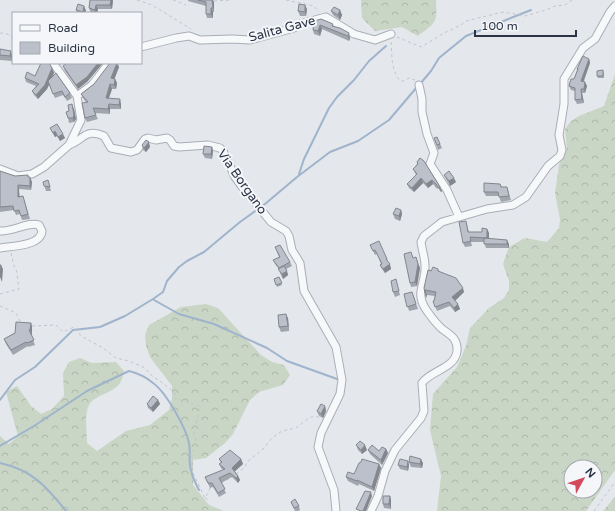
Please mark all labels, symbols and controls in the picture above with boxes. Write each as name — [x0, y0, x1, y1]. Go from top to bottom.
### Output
legend — [12, 12, 142, 64]
street label: Salita Gave — [247, 12, 317, 46]
scale bar — [475, 12, 576, 38]
text: 100 m — [481, 19, 518, 33]
text: Road — [48, 21, 78, 35]
text: Building — [48, 41, 95, 55]
street label: Via Borgano — [214, 146, 270, 218]
north arrow — [563, 459, 603, 499]
text: N — [582, 465, 598, 480]

